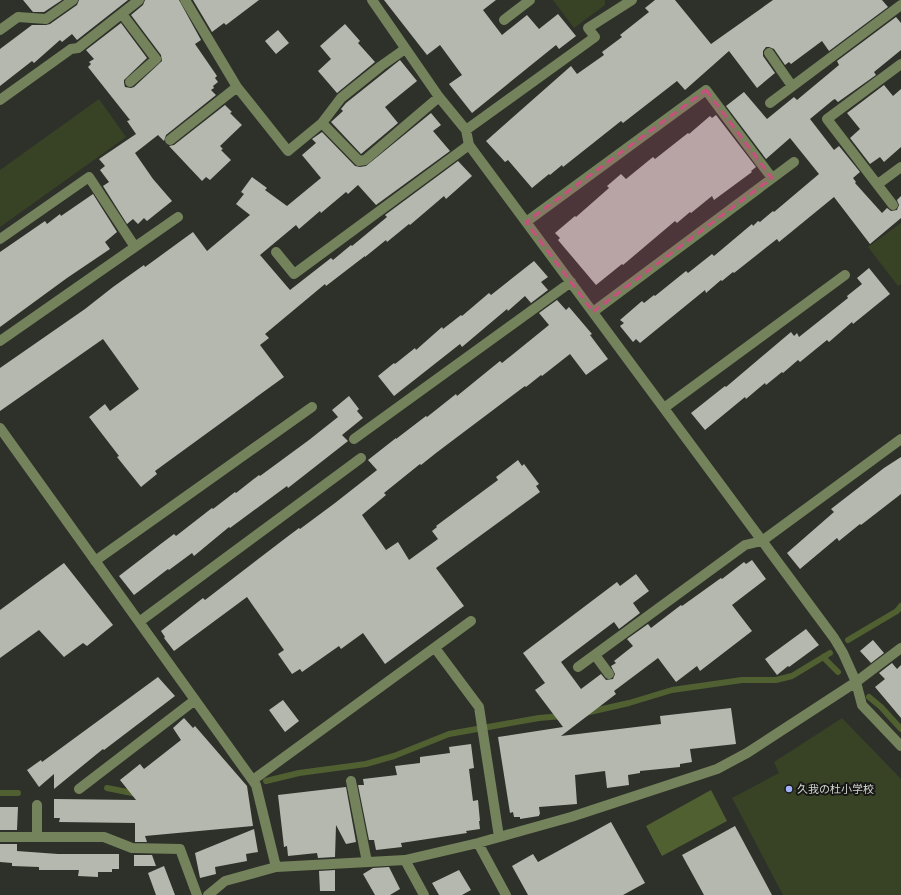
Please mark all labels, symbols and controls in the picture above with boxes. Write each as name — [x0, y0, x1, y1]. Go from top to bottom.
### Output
place label: 久我の杜小学校 — [797, 783, 874, 796]
marker: 久我の杜小学校 — [784, 784, 794, 794]

